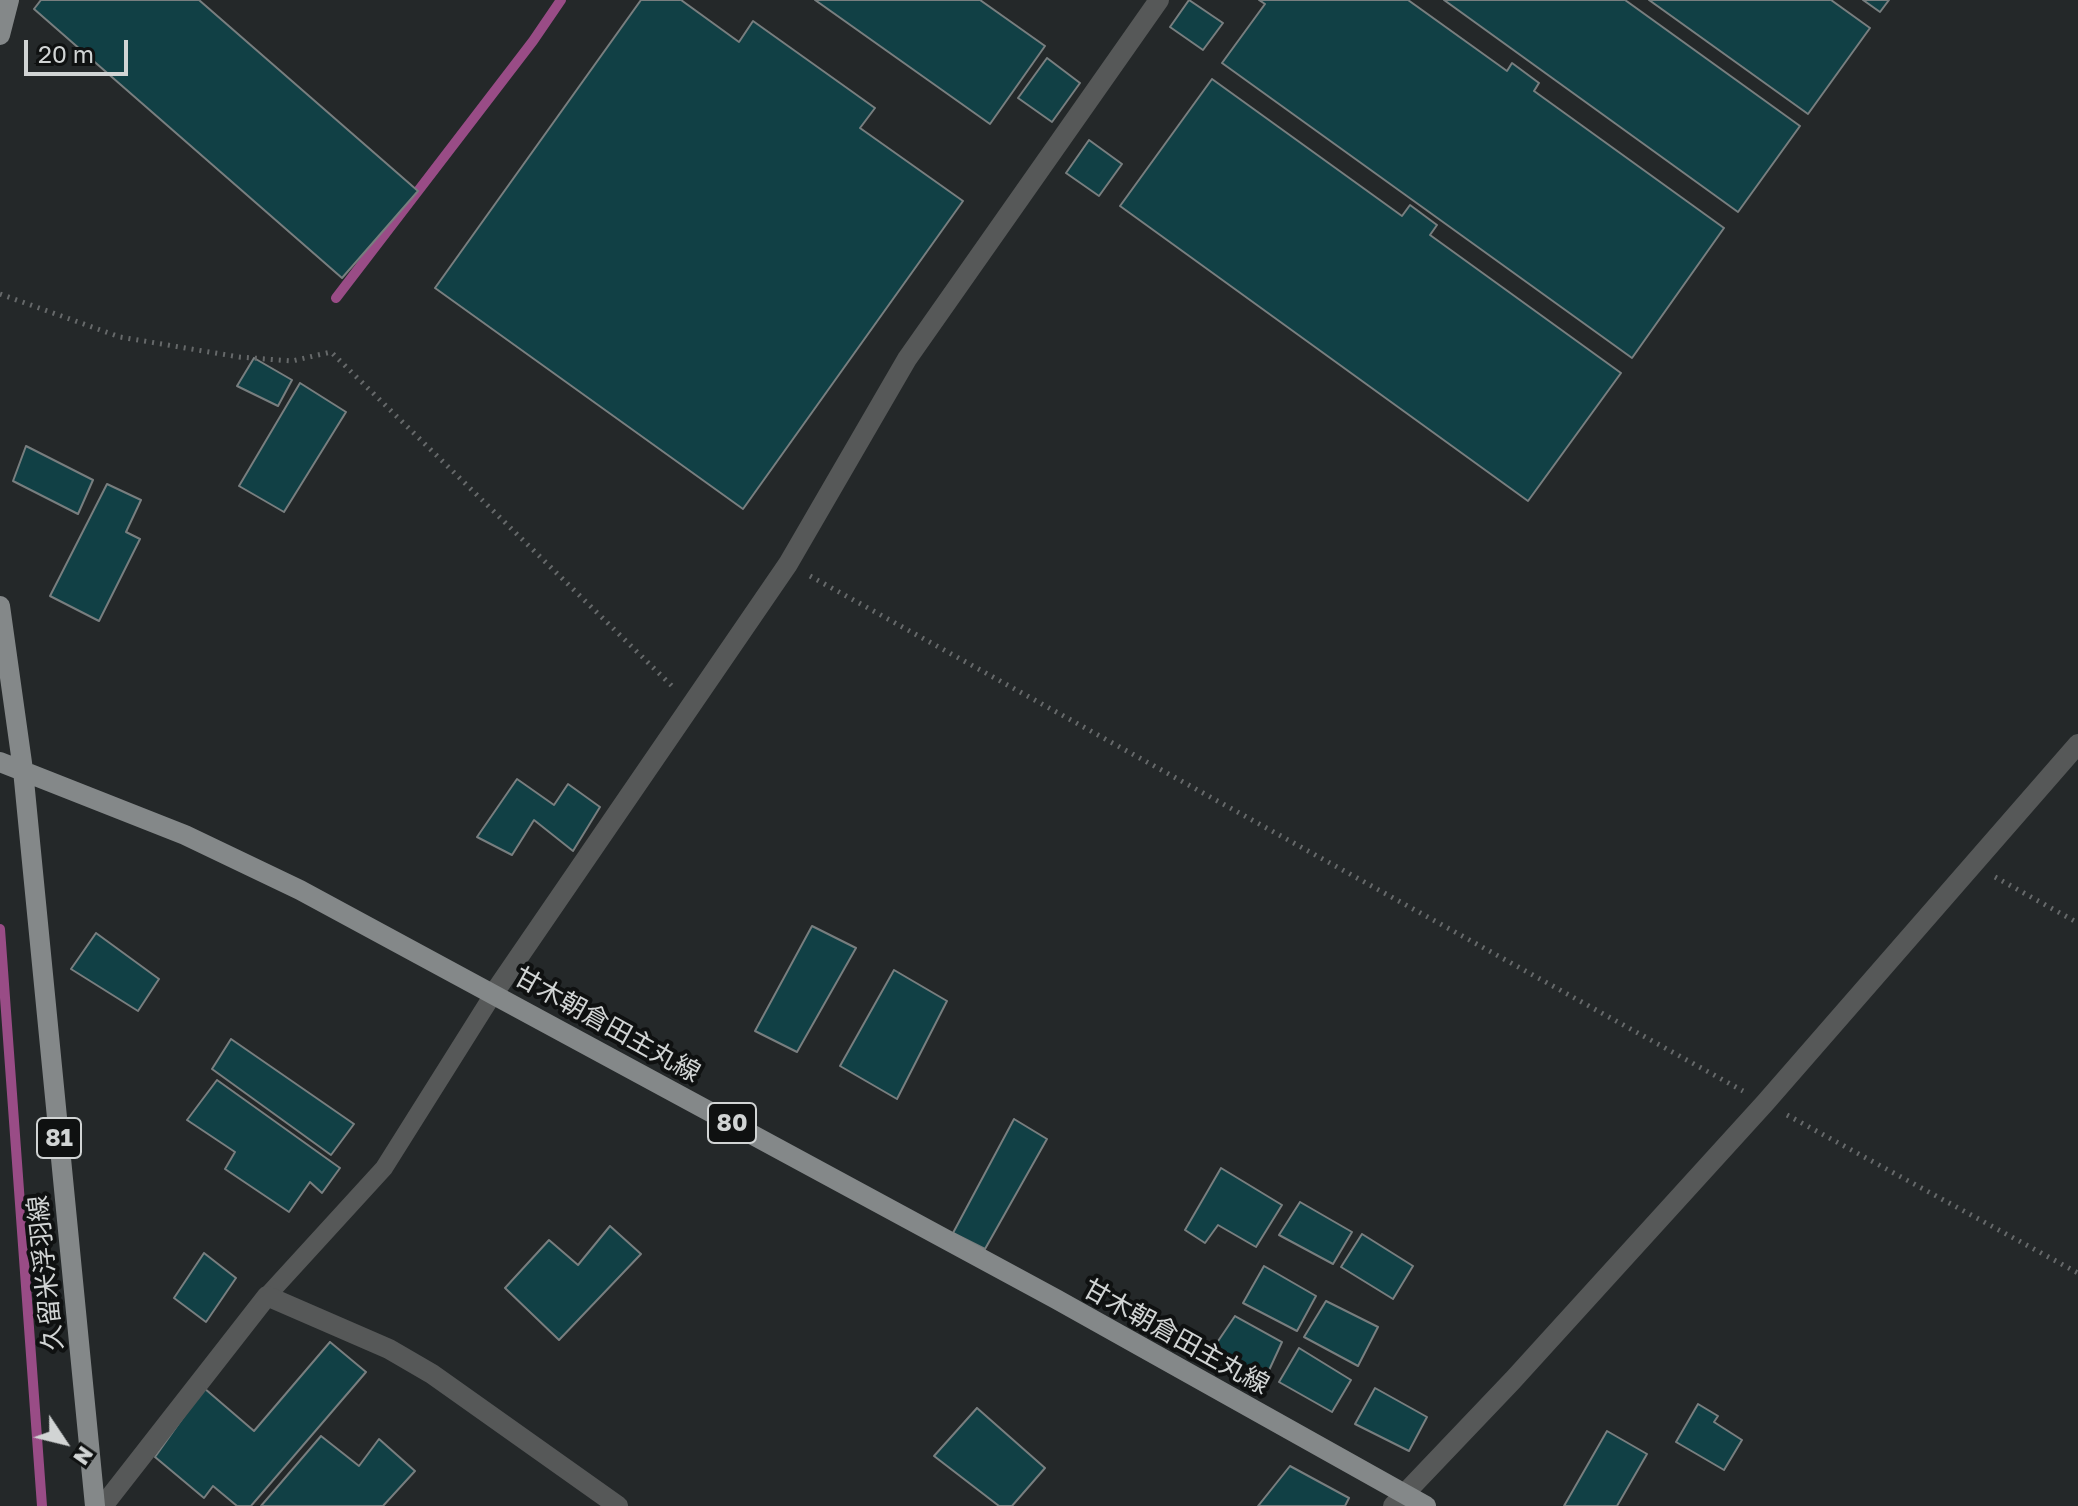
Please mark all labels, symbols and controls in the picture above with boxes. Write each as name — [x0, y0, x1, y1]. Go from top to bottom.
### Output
scale bar — [28, 24, 132, 74]
text: 20 m — [38, 39, 94, 68]
street label: 甘木朝倉田主丸線 — [508, 961, 706, 1089]
road number: 80 — [708, 1103, 756, 1143]
road number: 81 — [37, 1118, 81, 1158]
street label: 久留米浮羽線 — [22, 1194, 70, 1352]
street label: 甘木朝倉田主丸線 — [1077, 1273, 1275, 1401]
north arrow — [24, 1402, 104, 1482]
text: N — [68, 1441, 100, 1471]

